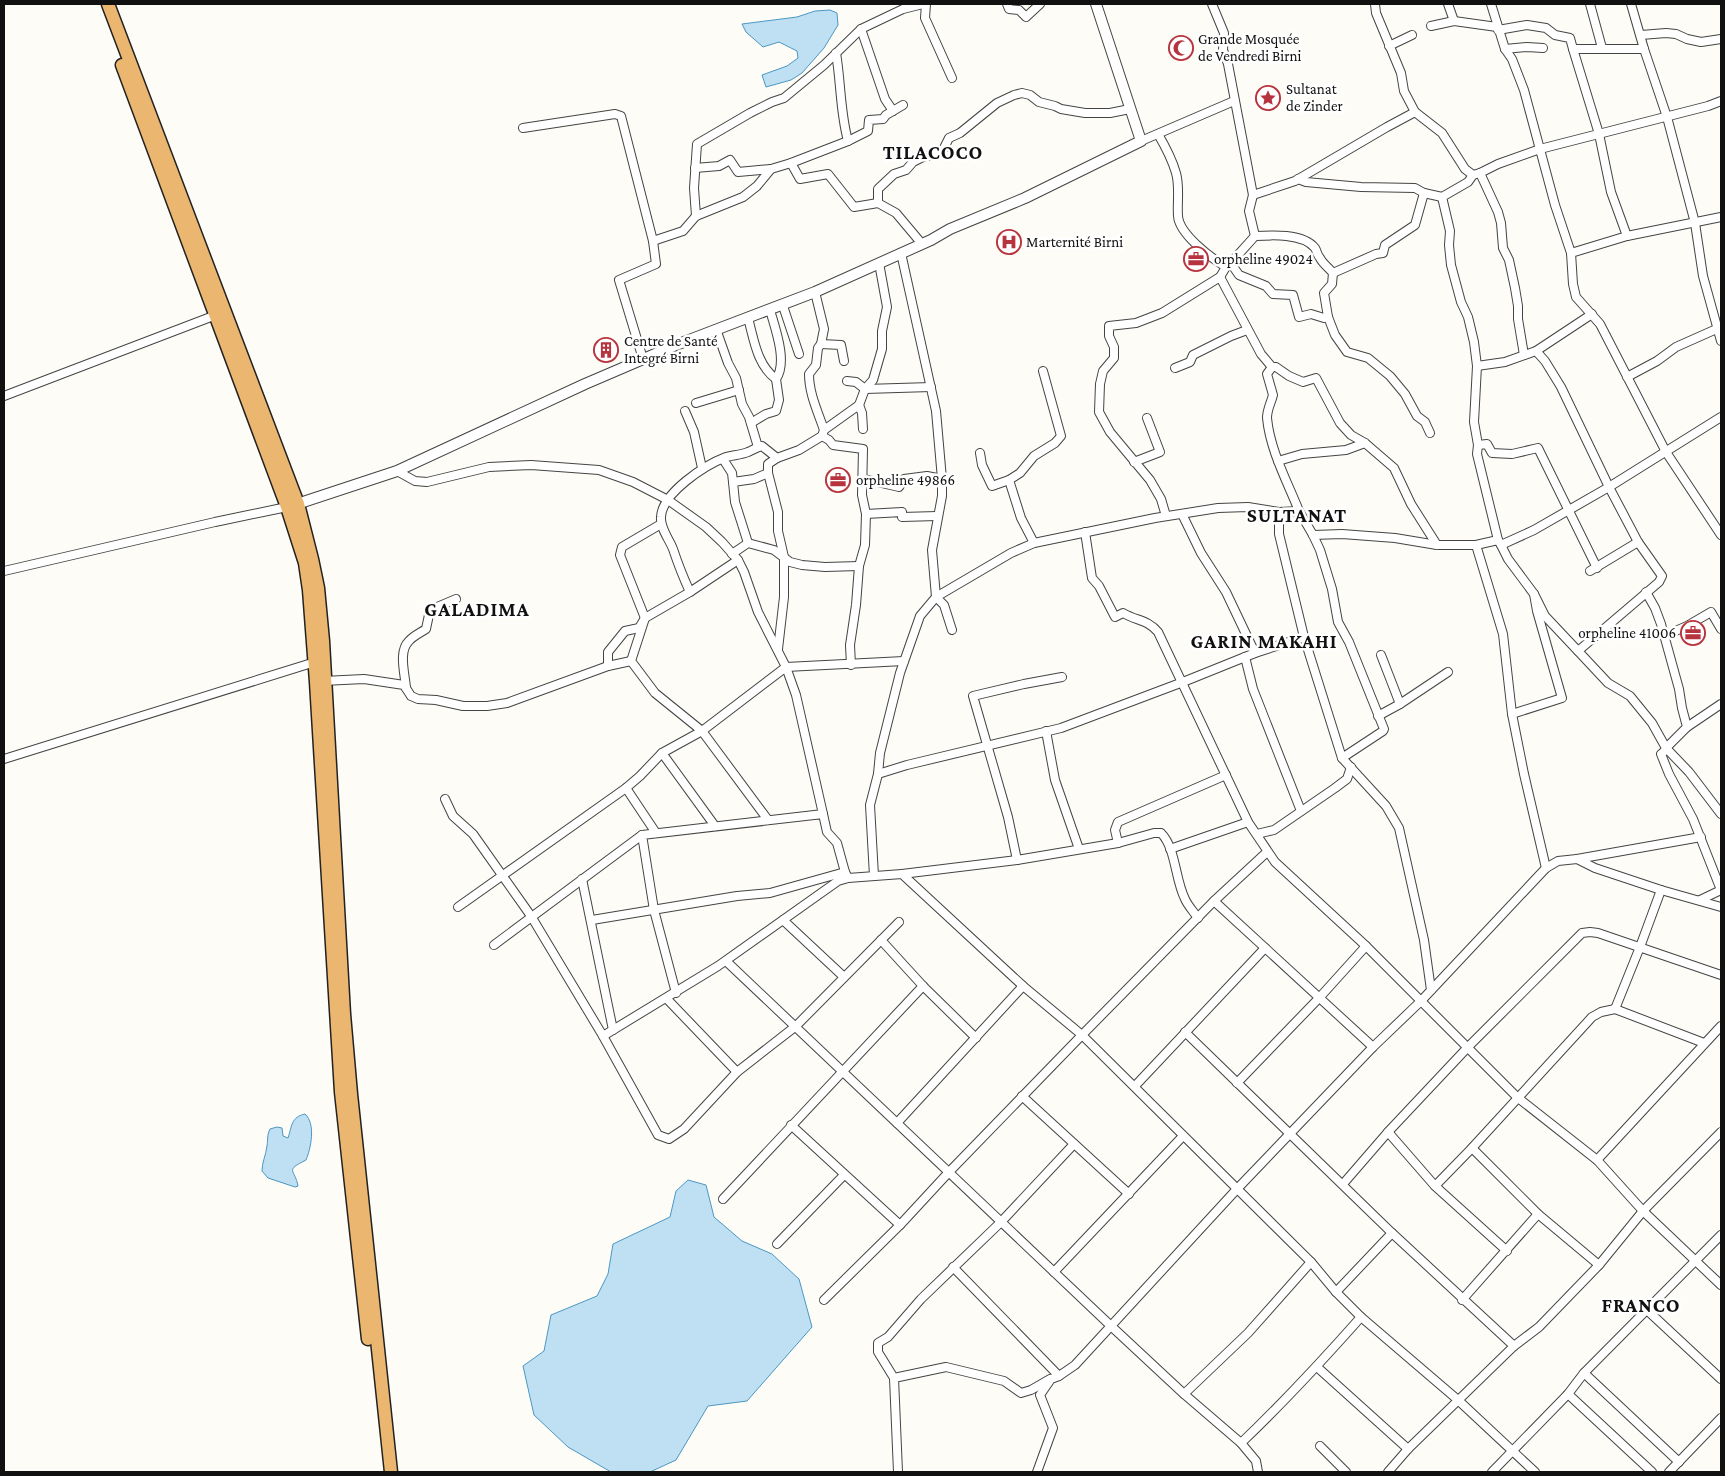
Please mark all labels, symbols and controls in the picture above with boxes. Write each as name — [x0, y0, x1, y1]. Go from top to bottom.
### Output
place label: Grande Mosquée de Vendredi Birni — [1198, 31, 1302, 64]
mosque icon: Grande Mosquée de Vendredi Birni — [1168, 35, 1194, 61]
place label: Sultanat de Zinder — [1286, 81, 1344, 114]
place icon: Sultanat de Zinder — [1255, 85, 1281, 111]
district label: TILACOCO — [883, 141, 983, 163]
hospital icon: Marternité Birni — [996, 229, 1022, 255]
place label: Marternité Birni — [1026, 234, 1123, 250]
office icon: orpheline 49024 — [1183, 246, 1209, 272]
place label: orpheline 49024 — [1214, 251, 1313, 268]
place label: Centre de Santé Integré Birni — [624, 333, 718, 367]
building icon: Centre de Santé Integré Birni — [593, 337, 619, 363]
office icon: orpheline 49866 — [825, 467, 851, 493]
place label: orpheline 49866 — [856, 472, 955, 489]
district label: SULTANAT — [1247, 504, 1347, 526]
district label: GALADIMA — [424, 598, 530, 620]
office icon: orpheline 41006 — [1680, 620, 1706, 646]
place label: orpheline 41006 — [1578, 625, 1676, 642]
district label: GARIN MAKAHI — [1190, 630, 1338, 652]
district label: FRANCO — [1601, 1294, 1681, 1316]

